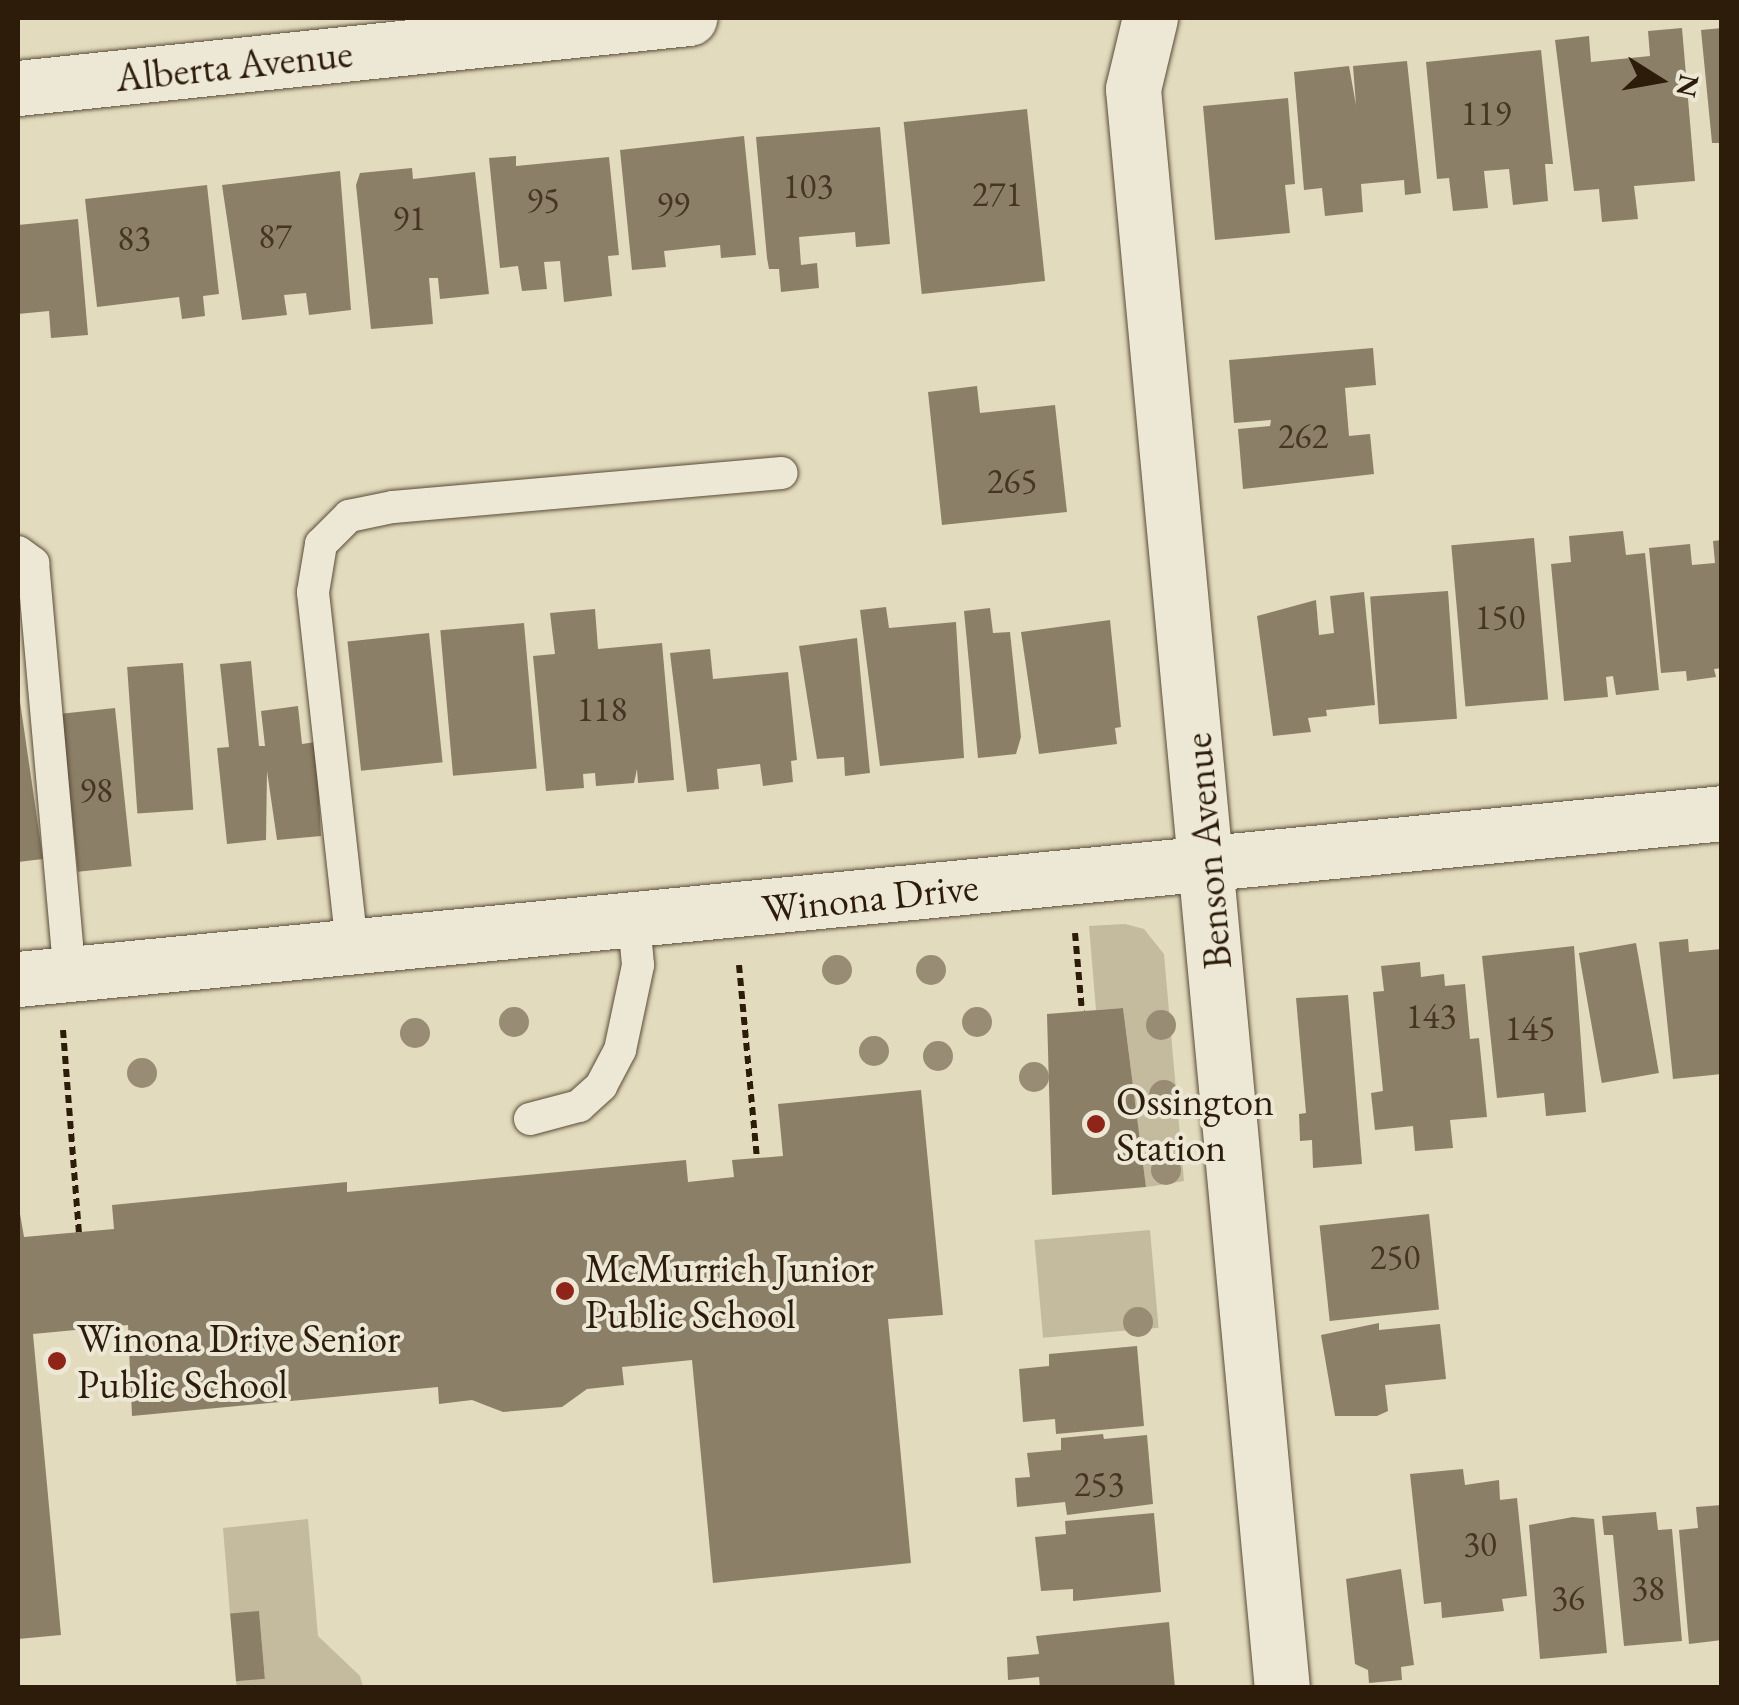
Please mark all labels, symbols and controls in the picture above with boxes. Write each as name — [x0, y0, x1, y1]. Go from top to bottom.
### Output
street label: Alberta Avenue — [113, 29, 355, 101]
north arrow — [1609, 30, 1709, 130]
text: N — [1669, 71, 1708, 100]
house number: 119 — [1461, 92, 1511, 134]
house number: 103 — [783, 165, 833, 207]
house number: 271 — [972, 173, 1022, 215]
house number: 95 — [526, 179, 560, 221]
house number: 99 — [656, 183, 690, 225]
house number: 91 — [392, 197, 426, 239]
house number: 87 — [258, 215, 292, 257]
house number: 83 — [117, 217, 151, 259]
house number: 262 — [1278, 415, 1328, 457]
house number: 265 — [987, 460, 1037, 502]
house number: 150 — [1475, 596, 1525, 638]
house number: 118 — [577, 688, 627, 730]
street label: Benson Avenue — [1173, 731, 1241, 971]
house number: 98 — [79, 769, 113, 811]
street label: Winona Drive — [760, 862, 980, 932]
house number: 143 — [1406, 995, 1456, 1037]
house number: 145 — [1505, 1007, 1555, 1049]
place label: Ossington Station — [1116, 1077, 1274, 1171]
marker: Ossington Station — [1085, 1113, 1107, 1135]
house number: 250 — [1370, 1236, 1420, 1278]
place label: McMurrich Junior Public School — [585, 1244, 874, 1338]
marker: McMurrich Junior Public School — [554, 1280, 576, 1302]
place label: Winona Drive Senior Public School — [77, 1314, 400, 1408]
marker: Winona Drive Senior Public School — [46, 1350, 68, 1372]
house number: 253 — [1074, 1463, 1124, 1505]
house number: 30 — [1463, 1523, 1497, 1565]
house number: 38 — [1631, 1567, 1665, 1609]
house number: 36 — [1551, 1577, 1585, 1619]

